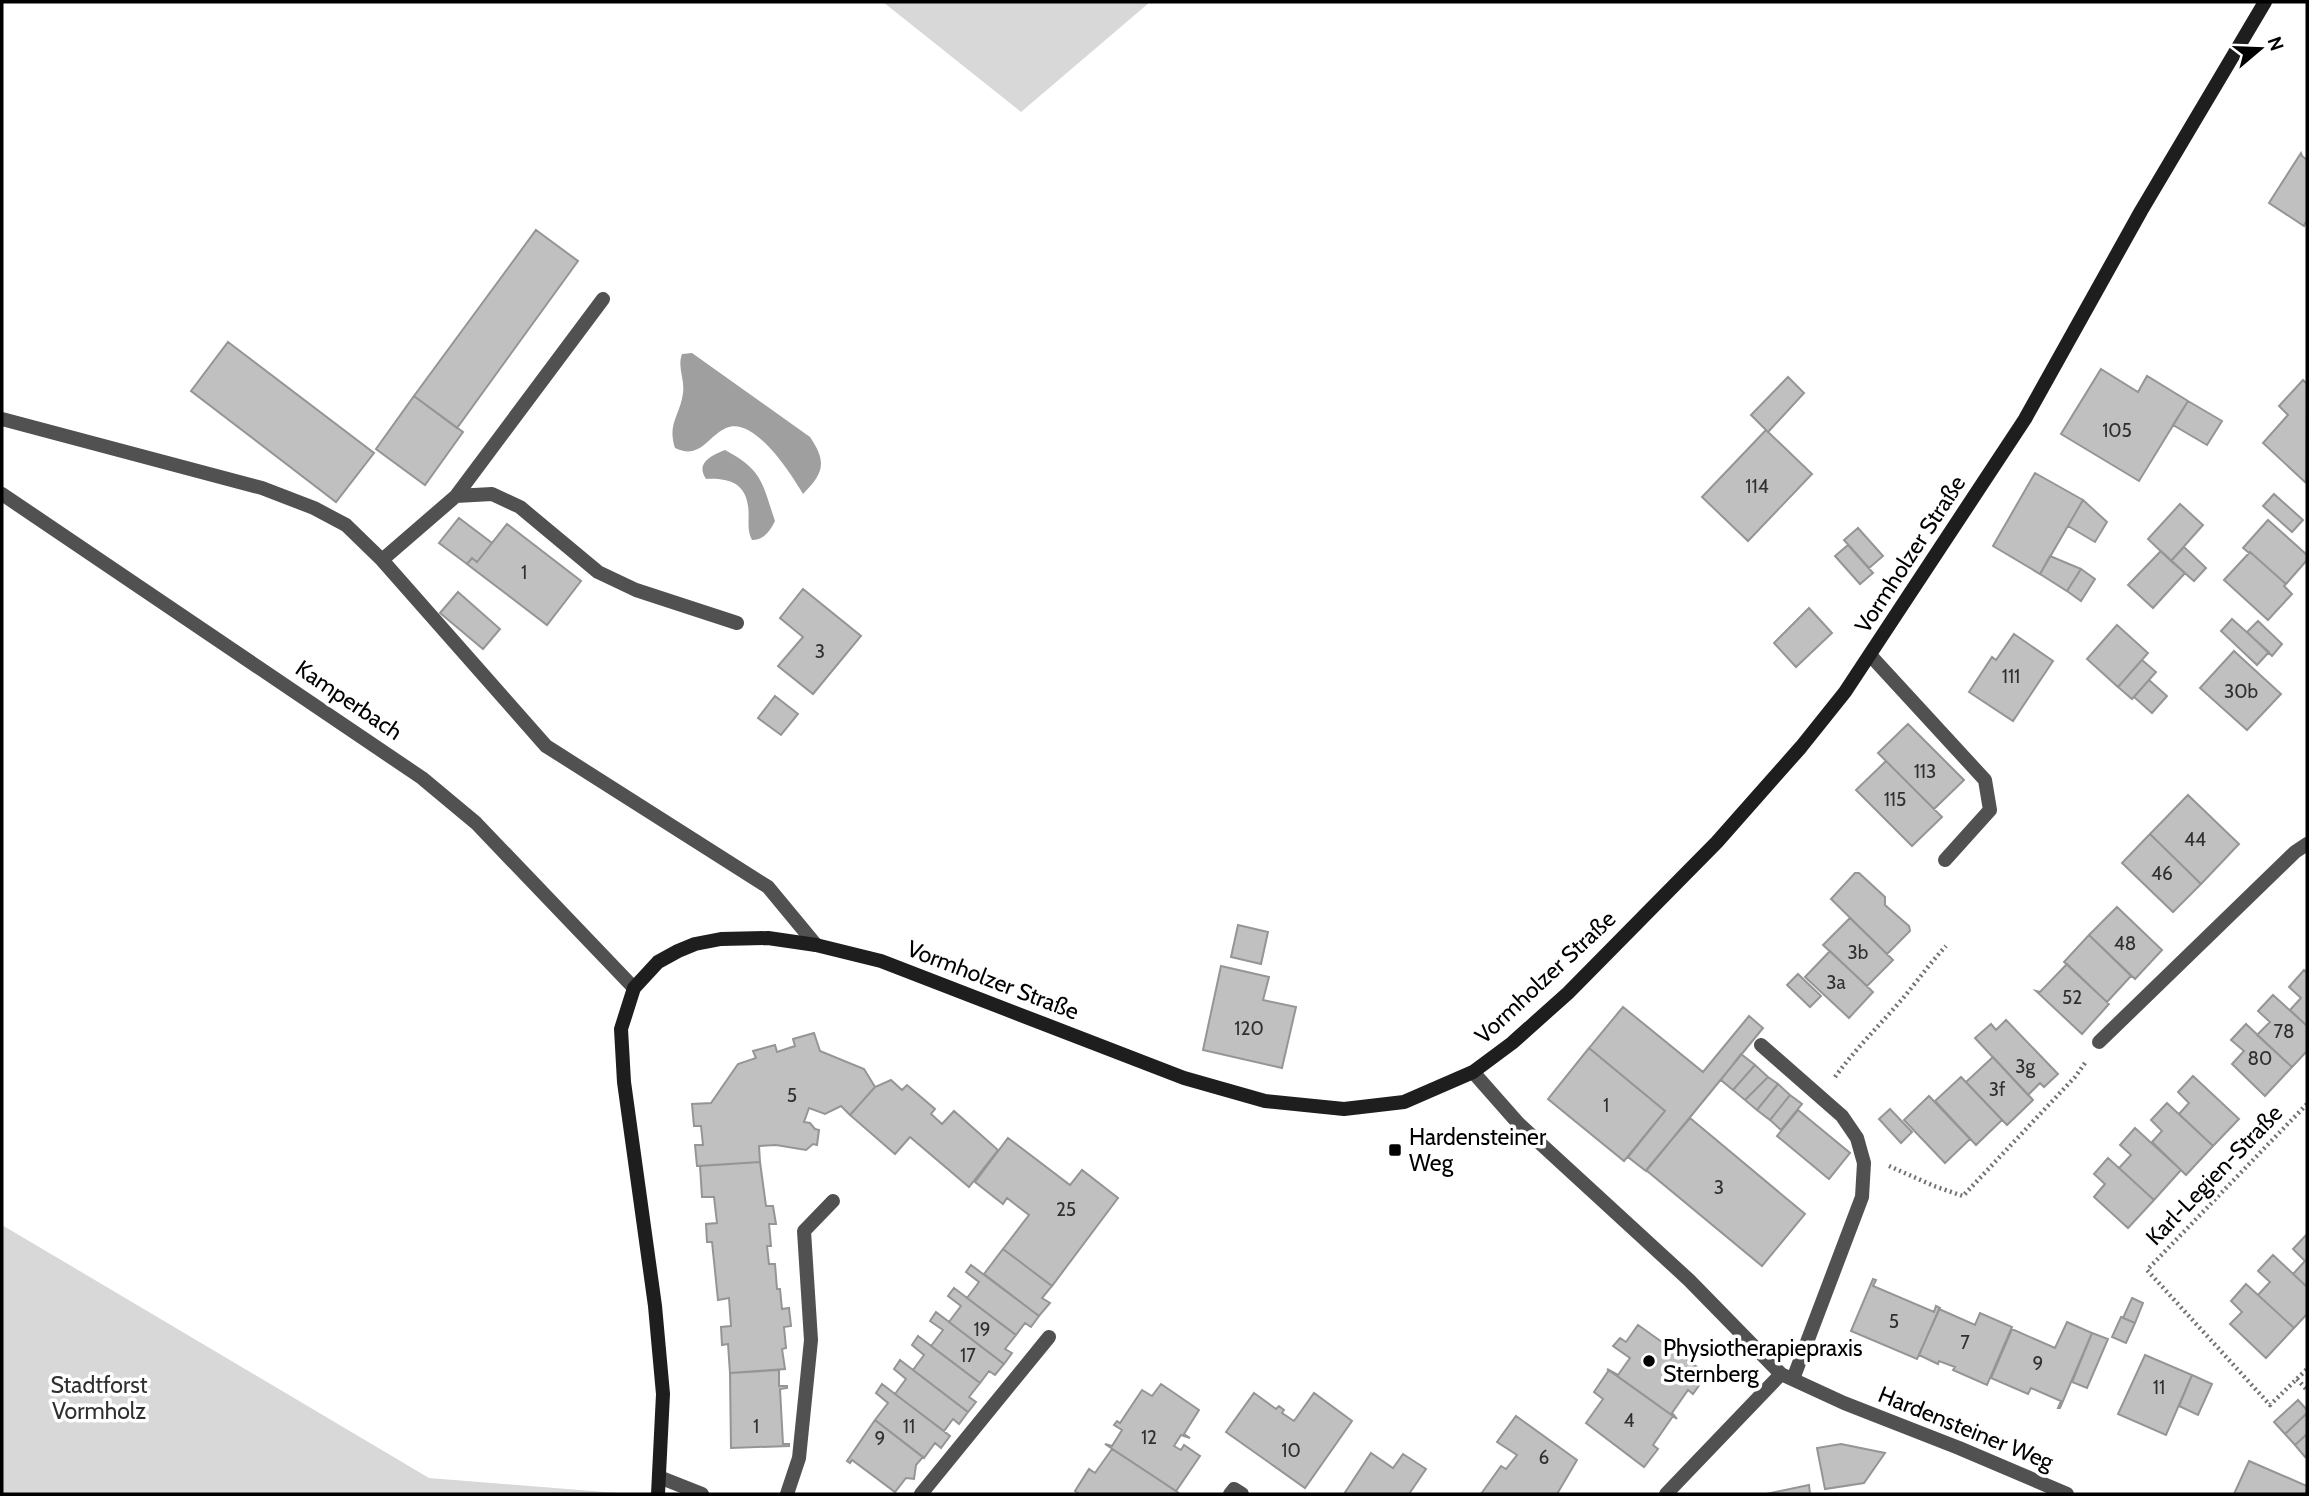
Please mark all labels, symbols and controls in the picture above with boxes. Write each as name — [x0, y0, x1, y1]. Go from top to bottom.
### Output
north arrow — [2225, 14, 2295, 84]
text: N — [2263, 34, 2289, 54]
house number: 105 — [2102, 419, 2132, 442]
street label: Vormholzer Straße — [1849, 470, 1971, 638]
house number: 114 — [1745, 475, 1769, 498]
house number: 1 — [521, 561, 527, 584]
house number: 3 — [815, 640, 825, 663]
street label: Kamperbach — [290, 654, 408, 746]
house number: 111 — [2002, 665, 2020, 688]
house number: 30b — [2224, 680, 2258, 703]
house number: 113 — [1914, 760, 1936, 783]
house number: 115 — [1884, 788, 1906, 811]
house number: 44 — [2184, 828, 2206, 851]
house number: 46 — [2151, 862, 2173, 885]
street label: Vormholzer Straße — [1469, 905, 1621, 1049]
house number: 48 — [2114, 932, 2136, 955]
street label: Vormholzer Straße — [903, 934, 1083, 1026]
house number: 3b — [1848, 941, 1868, 964]
house number: 3a — [1826, 971, 1846, 994]
house number: 52 — [2062, 986, 2082, 1009]
house number: 120 — [1234, 1017, 1264, 1040]
house number: 78 — [2273, 1020, 2295, 1043]
house number: 80 — [2248, 1047, 2272, 1070]
house number: 3g — [2015, 1055, 2035, 1078]
house number: 3f — [1989, 1078, 2006, 1101]
house number: 5 — [787, 1084, 797, 1107]
house number: 1 — [1603, 1094, 1609, 1117]
street label: Karl-Legien-Straße — [2140, 1099, 2288, 1251]
place label: Hardensteiner Weg — [1409, 1123, 1547, 1177]
marker: Hardensteiner Weg — [1387, 1142, 1403, 1158]
house number: 3 — [1714, 1176, 1724, 1199]
house number: 25 — [1056, 1198, 1076, 1221]
house number: 5 — [1889, 1310, 1899, 1333]
house number: 19 — [974, 1318, 991, 1341]
house number: 7 — [1960, 1331, 1970, 1354]
place label: Physiotherapiepraxis Sternberg — [1663, 1334, 1862, 1388]
house number: 17 — [960, 1344, 976, 1367]
house number: 9 — [2033, 1352, 2043, 1375]
marker: Physiotherapiepraxis Sternberg — [1641, 1353, 1657, 1369]
park label: Stadtforst Vormholz — [51, 1371, 148, 1425]
house number: 11 — [2153, 1376, 2165, 1399]
street label: Hardensteiner Weg — [1874, 1380, 2058, 1476]
house number: 4 — [1624, 1409, 1635, 1432]
house number: 1 — [753, 1415, 759, 1438]
house number: 11 — [903, 1415, 915, 1438]
house number: 12 — [1141, 1426, 1157, 1449]
house number: 9 — [875, 1427, 885, 1450]
house number: 10 — [1281, 1439, 1301, 1462]
house number: 6 — [1539, 1446, 1549, 1469]

